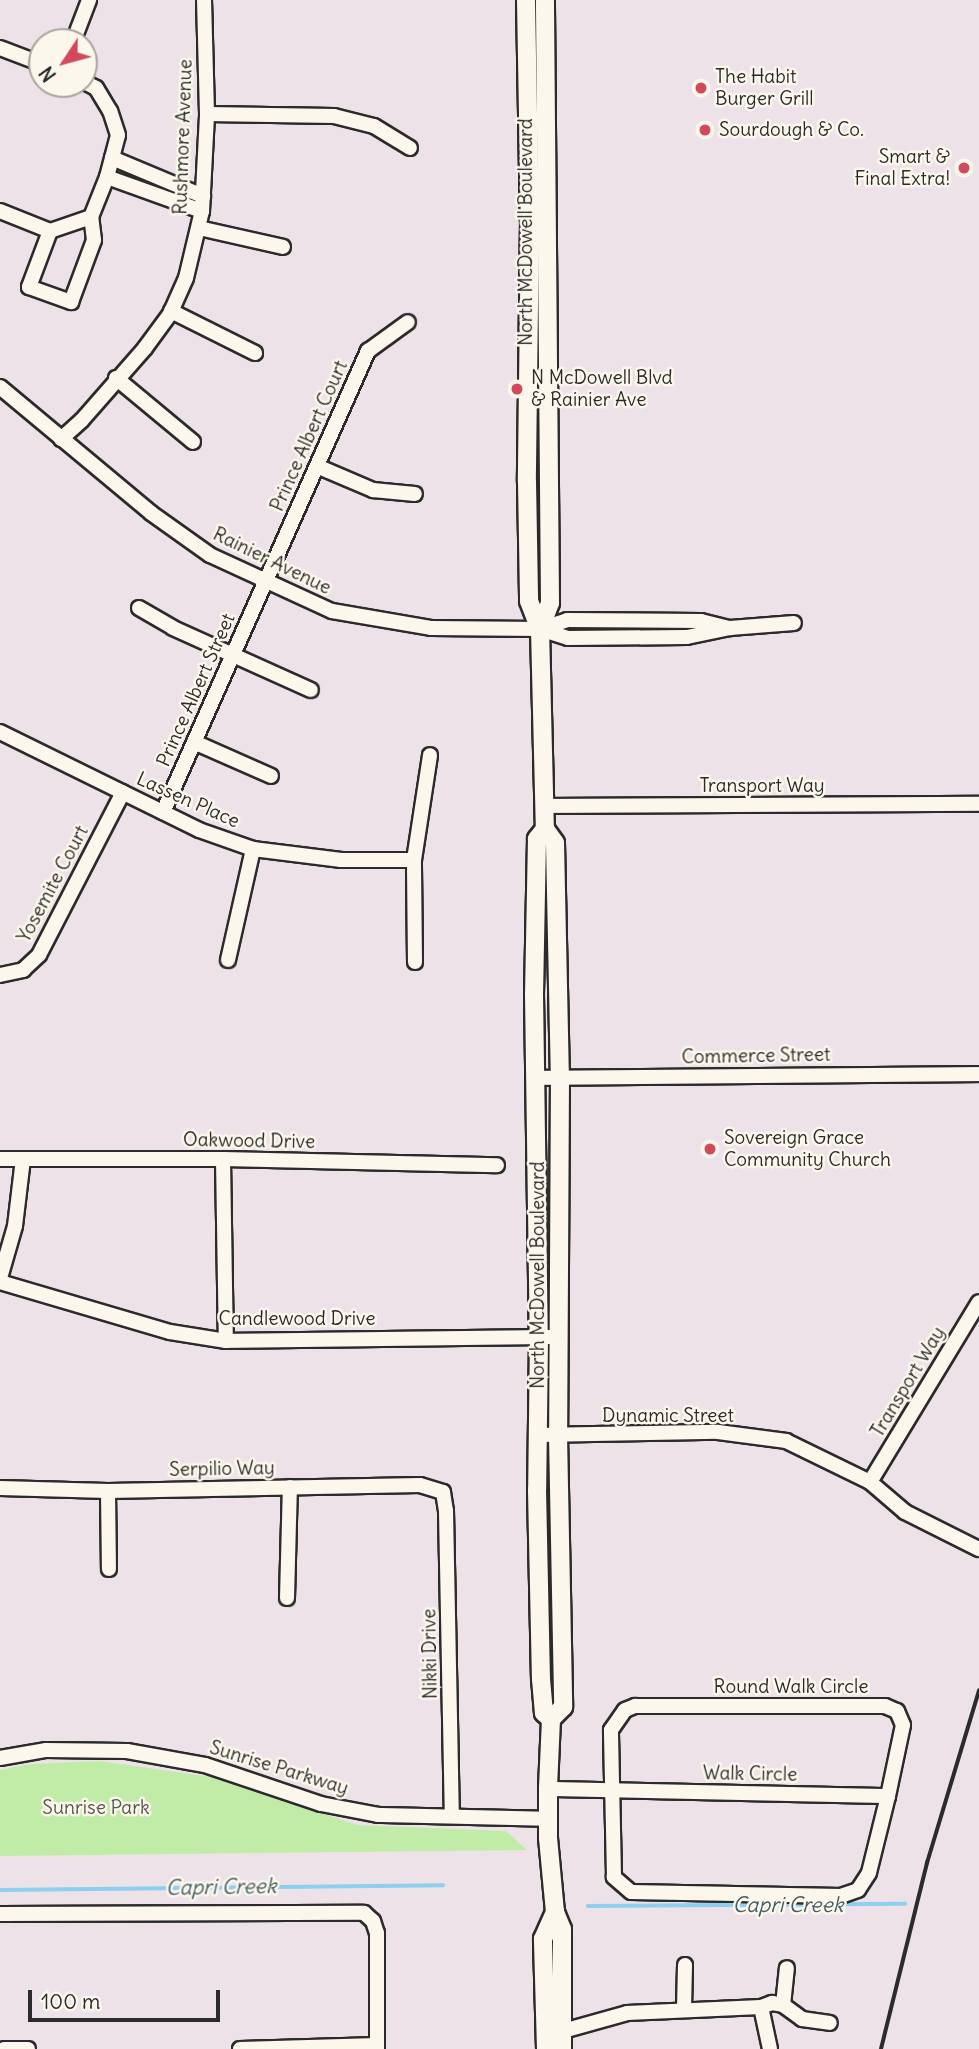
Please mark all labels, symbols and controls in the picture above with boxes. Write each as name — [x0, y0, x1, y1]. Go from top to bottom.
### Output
north arrow — [28, 28, 98, 98]
street label: Rushmore Avenue — [169, 59, 197, 215]
text: N — [34, 62, 61, 87]
place label: The Habit Burger Grill — [715, 66, 813, 110]
marker: The Habit Burger Grill — [693, 80, 709, 96]
street label: North McDowell Boulevard — [515, 118, 537, 346]
place label: Sourdough & Co. — [719, 119, 864, 141]
marker: Sourdough & Co. — [697, 122, 713, 138]
place label: Smart & Final Extra! — [855, 146, 950, 190]
marker: Smart & Final Extra! — [956, 160, 972, 176]
street label: Prince Albert Court — [266, 357, 352, 515]
place label: N McDowell Blvd & Rainier Ave — [531, 367, 673, 411]
marker: N McDowell Blvd & Rainier Ave — [509, 381, 525, 397]
street label: Rainier Avenue — [209, 523, 335, 599]
street label: Prince Albert Street — [152, 610, 240, 770]
street label: Lassen Place — [133, 767, 243, 833]
street label: Transport Way — [699, 775, 825, 797]
street label: Yosemite Court — [13, 822, 93, 946]
street label: Commerce Street — [681, 1043, 831, 1069]
place label: Sovereign Grace Community Church — [724, 1127, 891, 1171]
street label: Oakwood Drive — [183, 1128, 315, 1154]
marker: Sovereign Grace Community Church — [702, 1141, 718, 1157]
street label: North McDowell Boulevard — [527, 1161, 549, 1389]
street label: Candlewood Drive — [219, 1308, 375, 1330]
street label: Transport Way — [866, 1323, 950, 1441]
street label: Dynamic Street — [602, 1405, 734, 1427]
street label: Serpilio Way — [169, 1457, 275, 1481]
street label: Nikki Drive — [418, 1609, 442, 1699]
street label: Round Walk Circle — [714, 1676, 868, 1698]
street label: Sunrise Parkway — [207, 1736, 351, 1800]
street label: Walk Circle — [703, 1762, 797, 1786]
park label: Sunrise Park — [42, 1797, 150, 1819]
water label: Capri Creek — [165, 1873, 277, 1901]
water label: Capri Creek — [733, 1892, 843, 1918]
scale bar — [32, 1976, 224, 2020]
text: 100 m — [41, 1988, 100, 2015]

